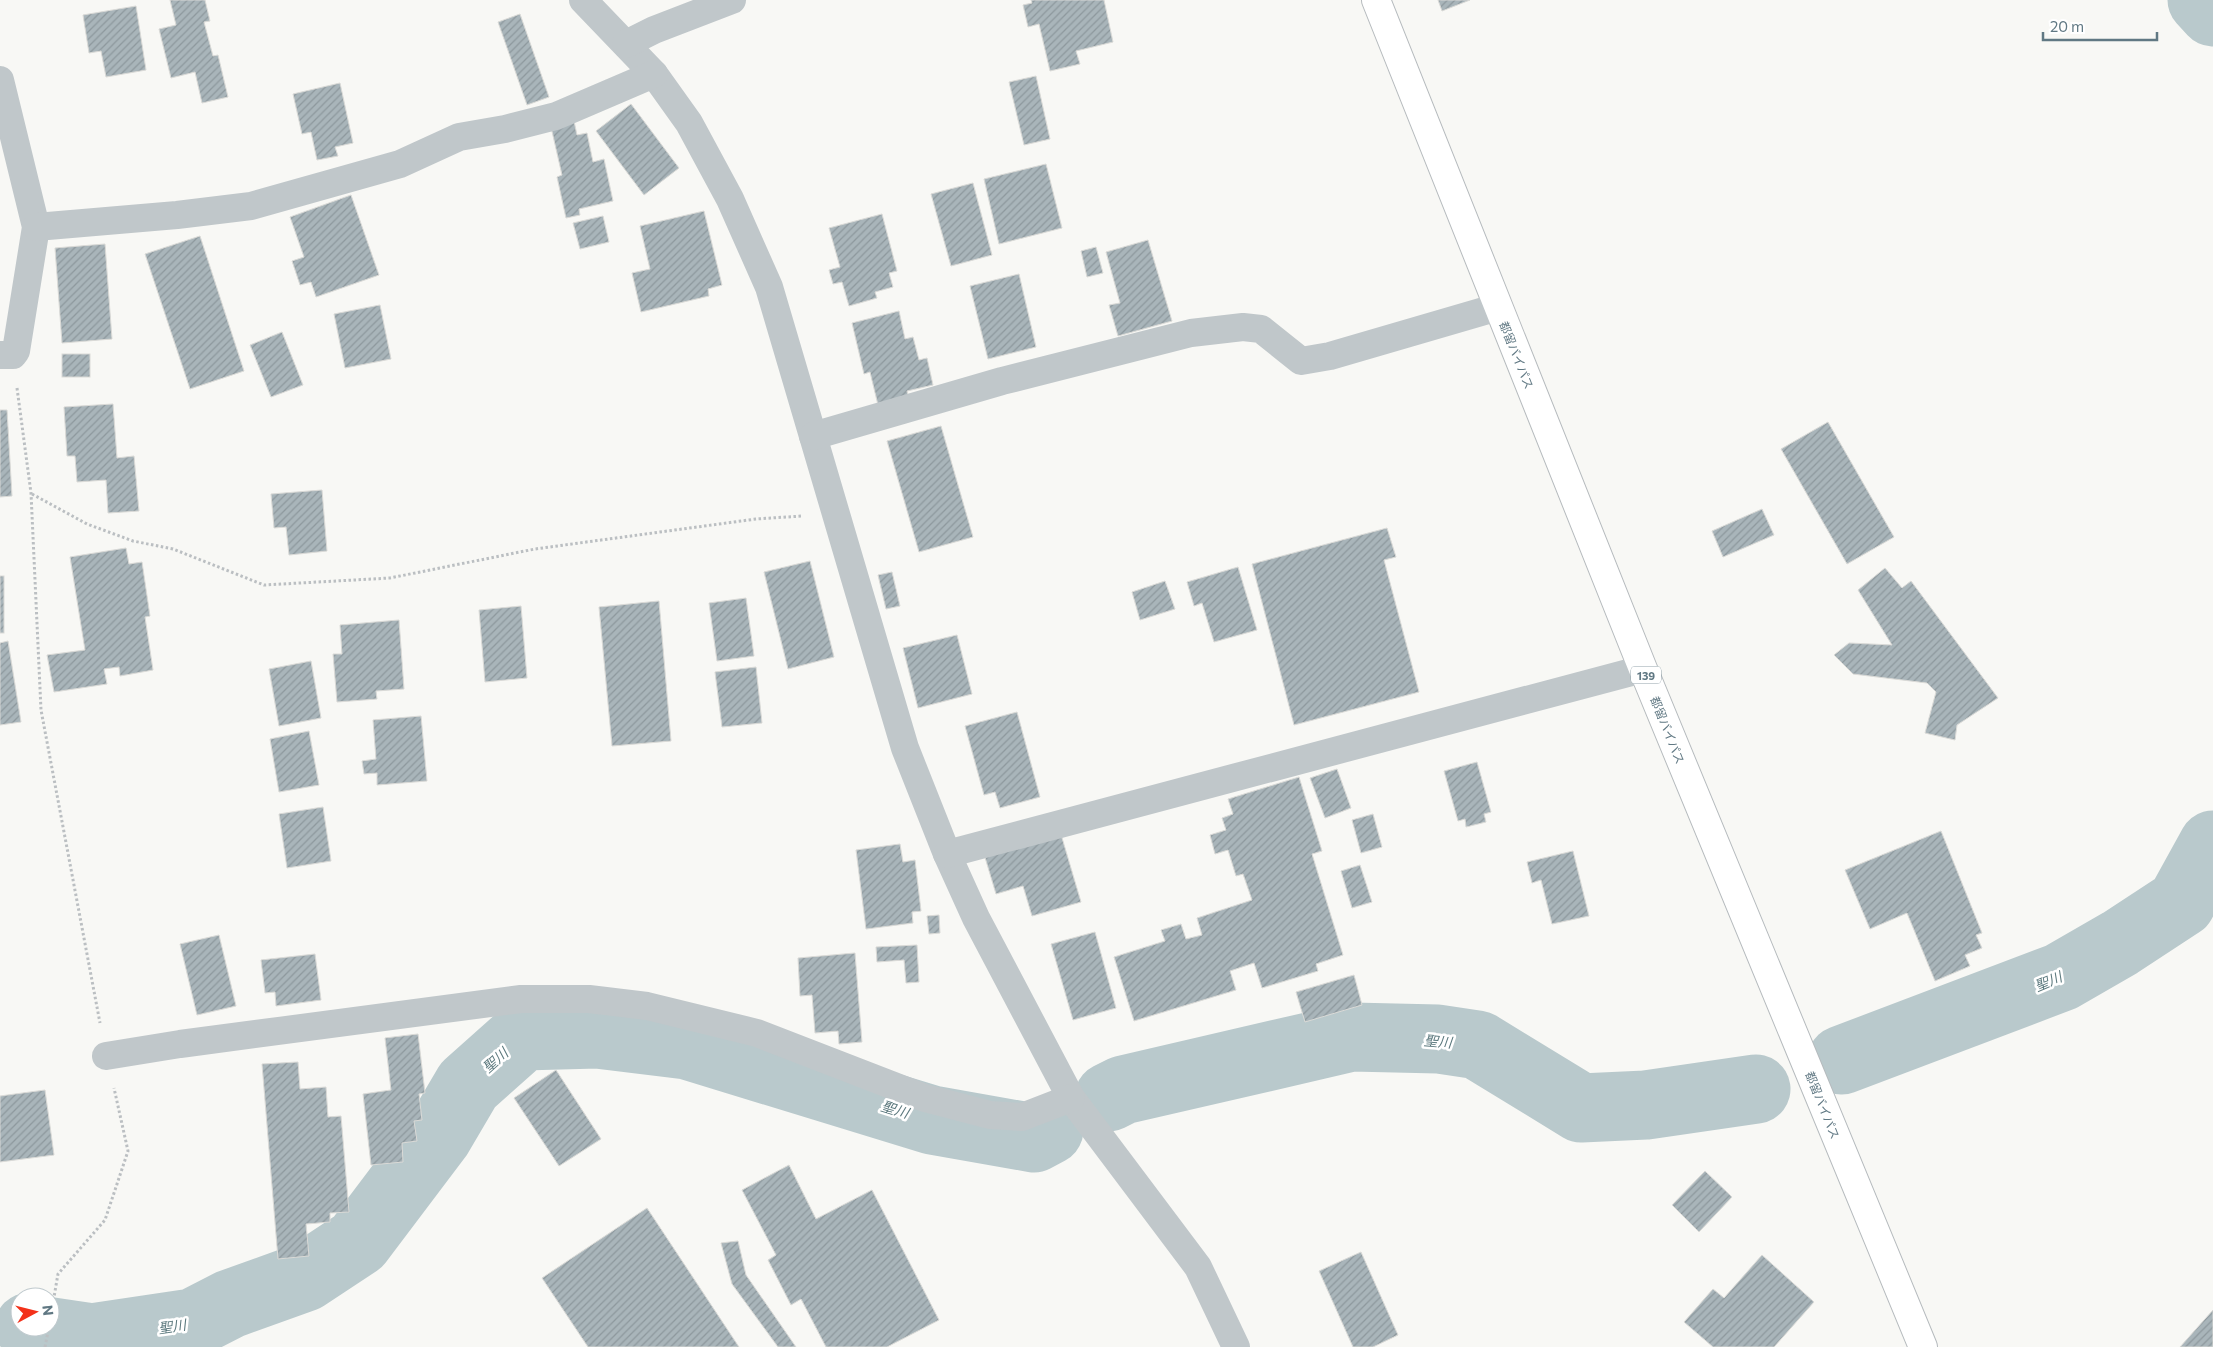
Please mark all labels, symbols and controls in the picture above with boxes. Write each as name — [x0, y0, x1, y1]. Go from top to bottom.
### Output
scale bar — [2043, 10, 2157, 42]
text: 20 m — [2050, 17, 2084, 35]
street label: 都留バイパス — [1497, 319, 1537, 391]
road number: 139 — [1631, 666, 1661, 684]
street label: 都留バイパス — [1648, 694, 1688, 766]
water label: 聖川 — [2032, 967, 2066, 994]
water label: 聖川 — [1423, 1031, 1455, 1051]
water label: 聖川 — [479, 1043, 513, 1076]
street label: 都留バイパス — [1803, 1069, 1843, 1141]
water label: 聖川 — [879, 1097, 913, 1122]
north arrow — [10, 1287, 60, 1337]
text: N — [39, 1304, 57, 1317]
water label: 聖川 — [157, 1315, 189, 1336]

